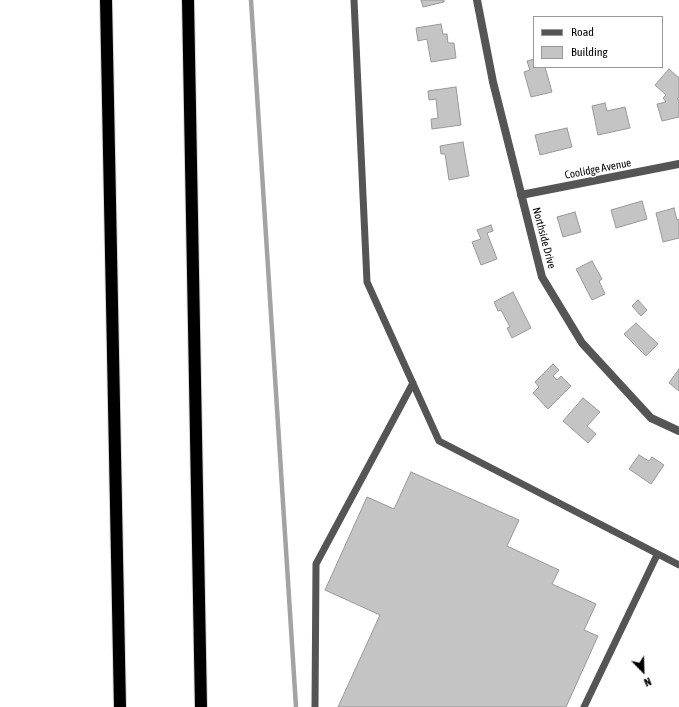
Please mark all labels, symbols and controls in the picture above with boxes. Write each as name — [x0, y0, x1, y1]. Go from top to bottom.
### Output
legend — [533, 16, 663, 68]
text: Road — [571, 25, 594, 39]
text: Building — [571, 45, 608, 59]
street label: Coolidge Avenue — [564, 156, 632, 182]
street label: Northside Drive — [530, 206, 558, 270]
north arrow — [623, 651, 663, 691]
text: N — [642, 675, 653, 689]

